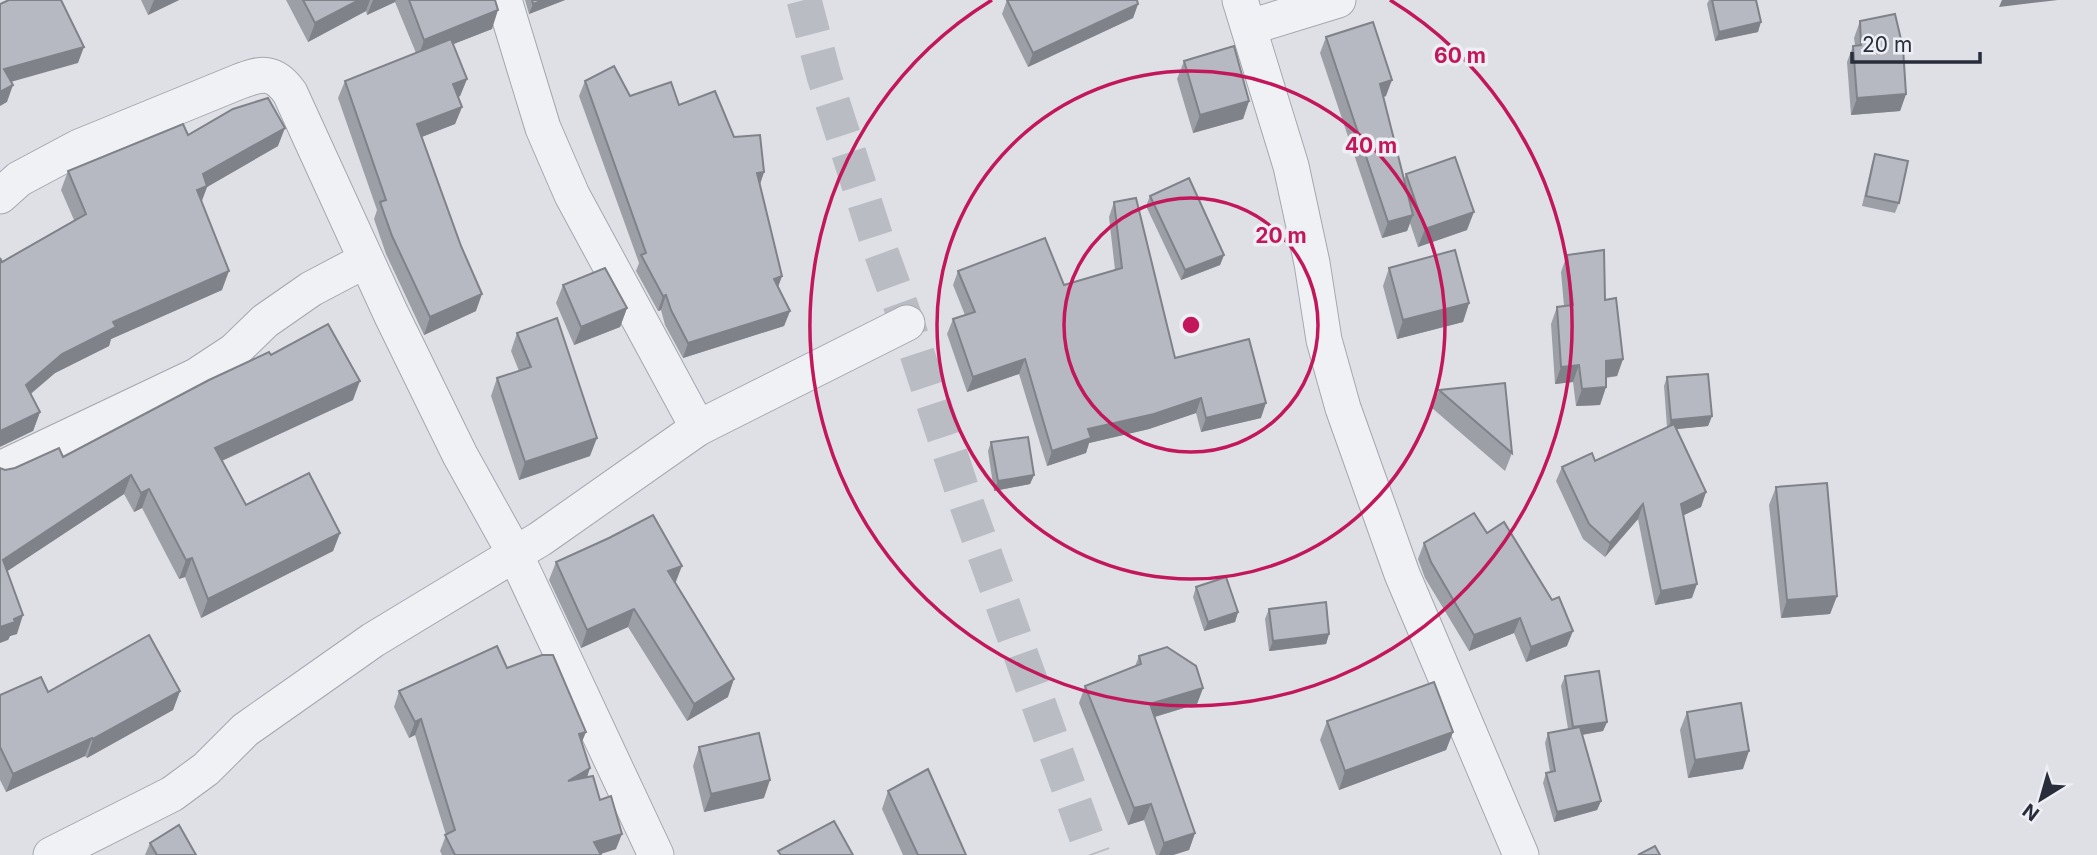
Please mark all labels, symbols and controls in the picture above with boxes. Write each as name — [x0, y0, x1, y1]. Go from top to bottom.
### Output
scale bar — [1852, 21, 1980, 65]
text: 20 m — [1862, 32, 1912, 57]
text: 60 m — [1434, 43, 1486, 68]
text: 40 m — [1345, 133, 1397, 158]
text: 20 m — [1255, 223, 1307, 248]
centre of rings — [1179, 313, 1203, 337]
north arrow — [2006, 764, 2076, 834]
text: N — [2018, 799, 2044, 826]

